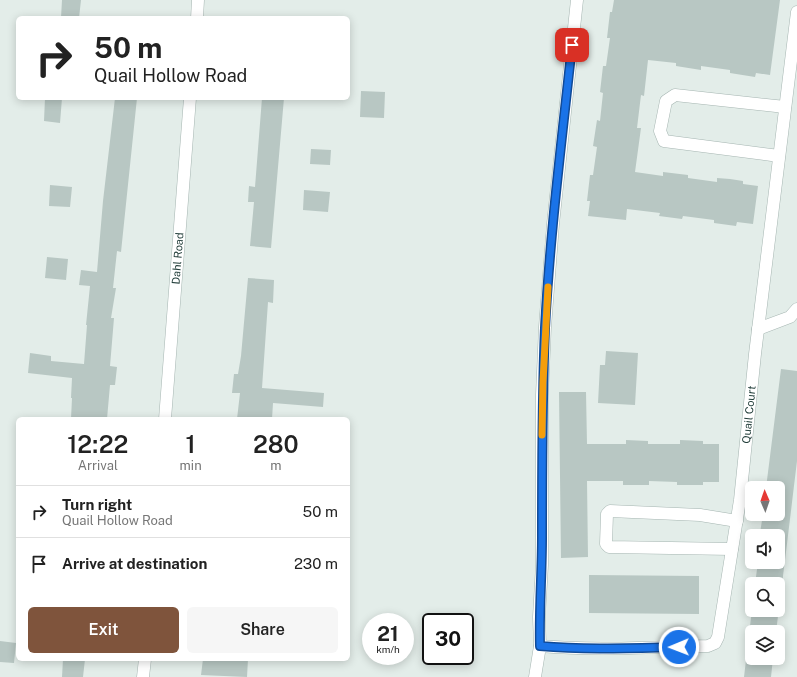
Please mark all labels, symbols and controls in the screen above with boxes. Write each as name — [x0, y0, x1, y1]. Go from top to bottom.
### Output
pin — [555, 28, 589, 62]
text: 50 m — [94, 31, 162, 64]
icon: right — [28, 32, 80, 84]
icon: arrive — [561, 34, 583, 56]
text: Quail Hollow Road — [94, 65, 247, 86]
street label: Dahl Road — [169, 232, 186, 285]
street label: Quail Court — [740, 385, 758, 444]
text: 12:22 — [67, 430, 128, 458]
text: 1 — [186, 430, 196, 458]
text: 280 — [253, 430, 299, 458]
text: Arrival — [78, 458, 118, 473]
text: min — [180, 458, 202, 473]
text: m — [270, 458, 281, 473]
north arrow — [745, 481, 785, 521]
map controls — [745, 481, 785, 665]
text: Turn right — [62, 496, 132, 513]
icon: right — [28, 501, 50, 523]
text: 50 m — [303, 503, 338, 520]
text: Quail Hollow Road — [62, 513, 173, 528]
button: sound — [745, 529, 785, 569]
icon: arrive — [28, 553, 50, 575]
text: Arrive at destination — [62, 555, 207, 572]
text: 230 m — [294, 555, 338, 572]
button: search — [745, 577, 785, 617]
button: Exit — [28, 607, 179, 653]
button: Share — [187, 607, 338, 653]
speed limit sign: 30 — [422, 613, 474, 665]
text: 21 — [377, 622, 399, 646]
button: layers — [745, 625, 785, 665]
position arrow — [658, 626, 700, 668]
text: km/h — [376, 643, 400, 655]

